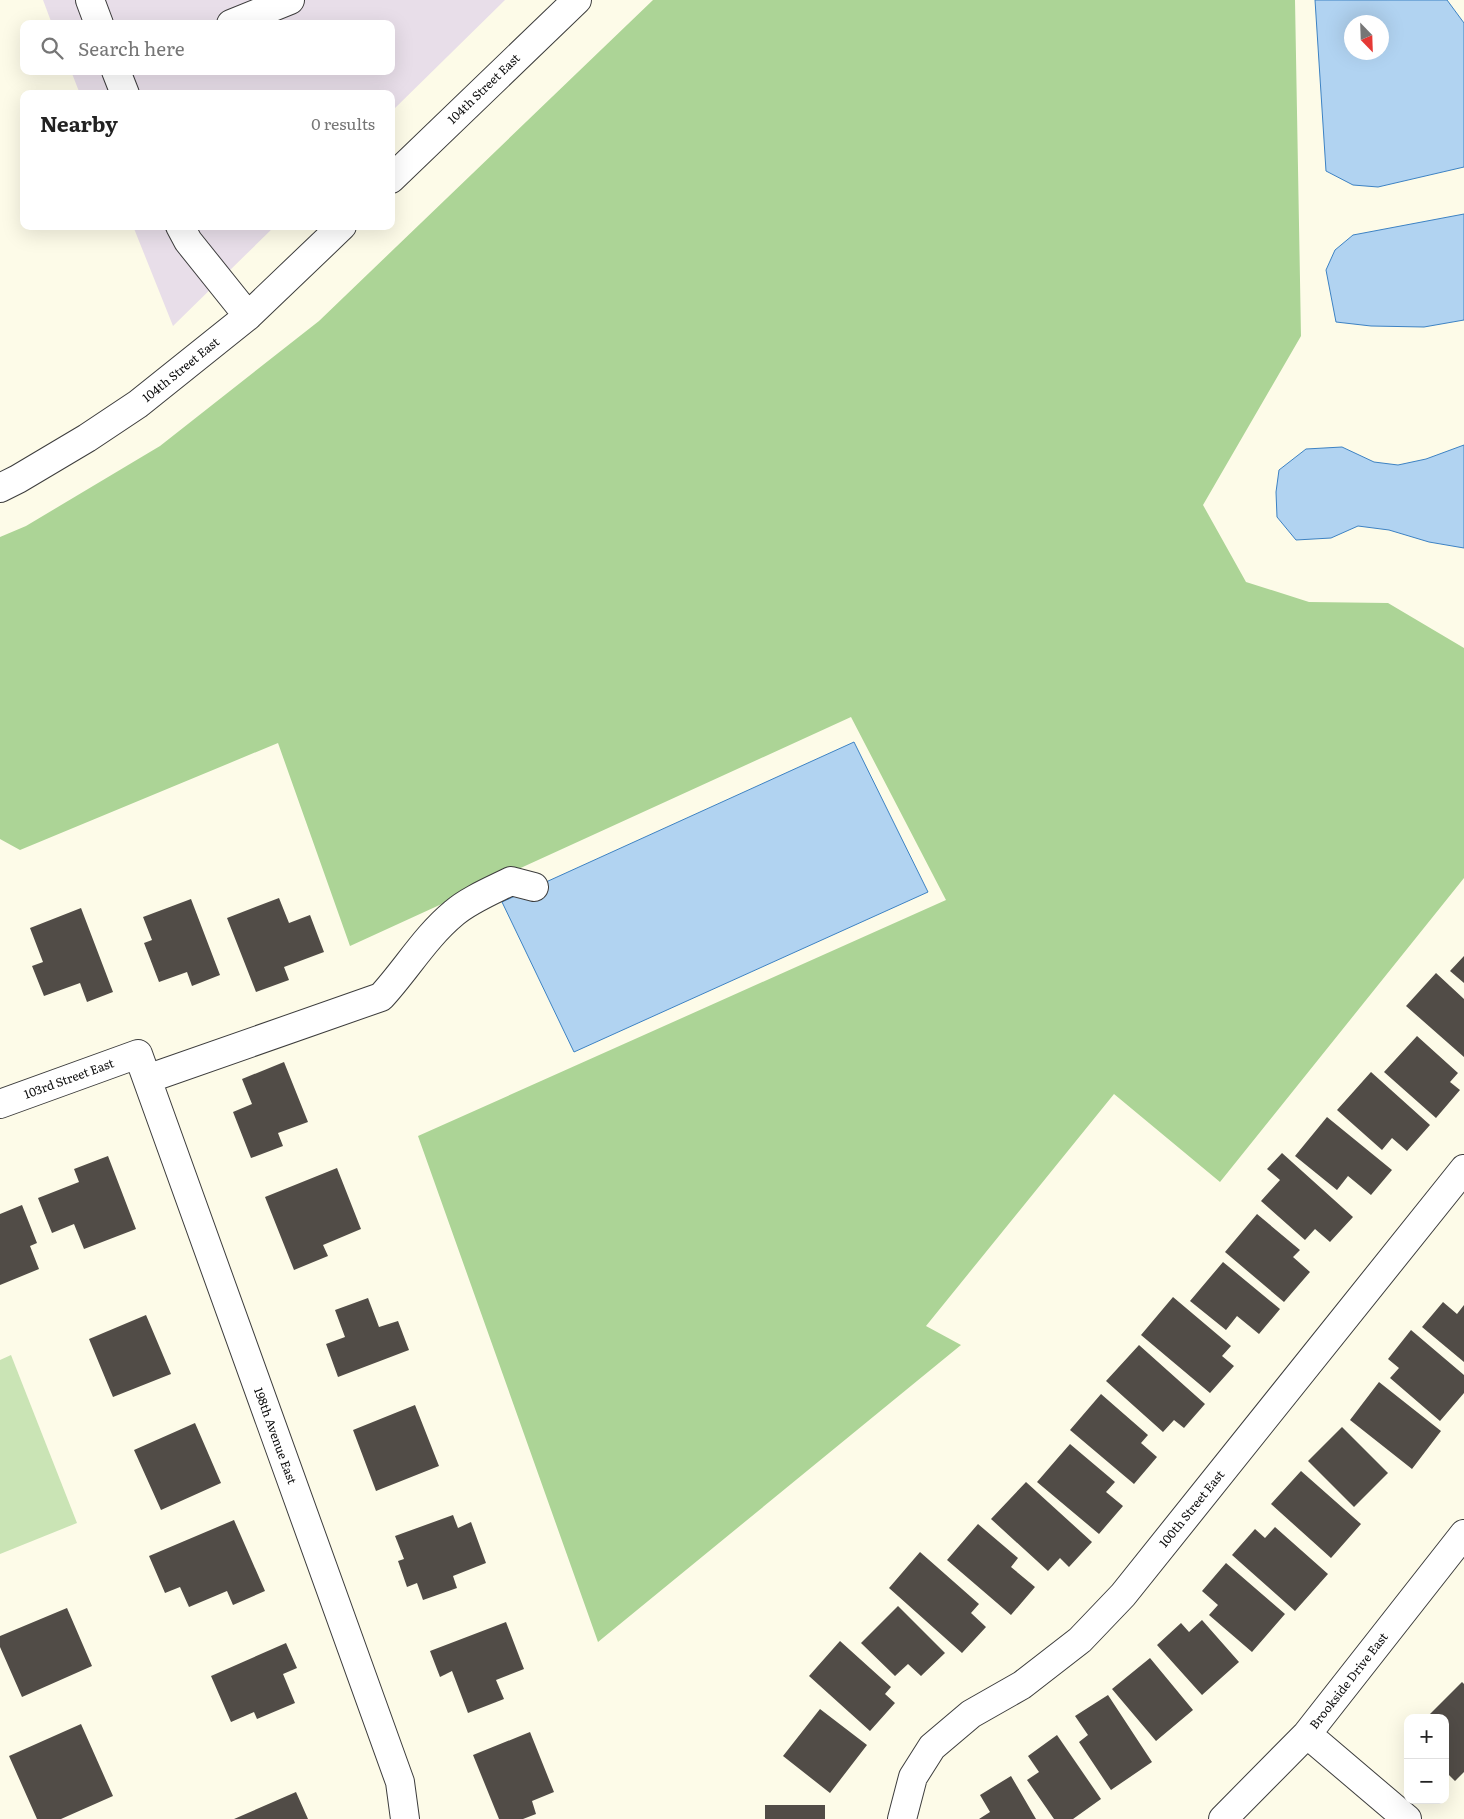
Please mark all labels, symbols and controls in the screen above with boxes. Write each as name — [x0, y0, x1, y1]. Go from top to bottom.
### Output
north arrow — [1344, 15, 1389, 60]
search box — [20, 20, 395, 75]
icon: search — [38, 34, 66, 62]
text: Search here — [78, 34, 185, 62]
street label: 104th Street East — [443, 49, 524, 128]
text: Nearby — [40, 107, 118, 138]
text: 0 results — [311, 111, 375, 135]
street label: 104th Street East — [138, 332, 223, 406]
street label: 103rd Street East — [21, 1053, 116, 1103]
street label: 198th Avenue East — [250, 1385, 302, 1487]
street label: 100th Street East — [1154, 1466, 1228, 1551]
street label: Brookside Drive East — [1305, 1628, 1392, 1732]
map controls — [1404, 1714, 1449, 1804]
button: + — [1404, 1714, 1449, 1759]
button: − — [1404, 1759, 1449, 1804]

